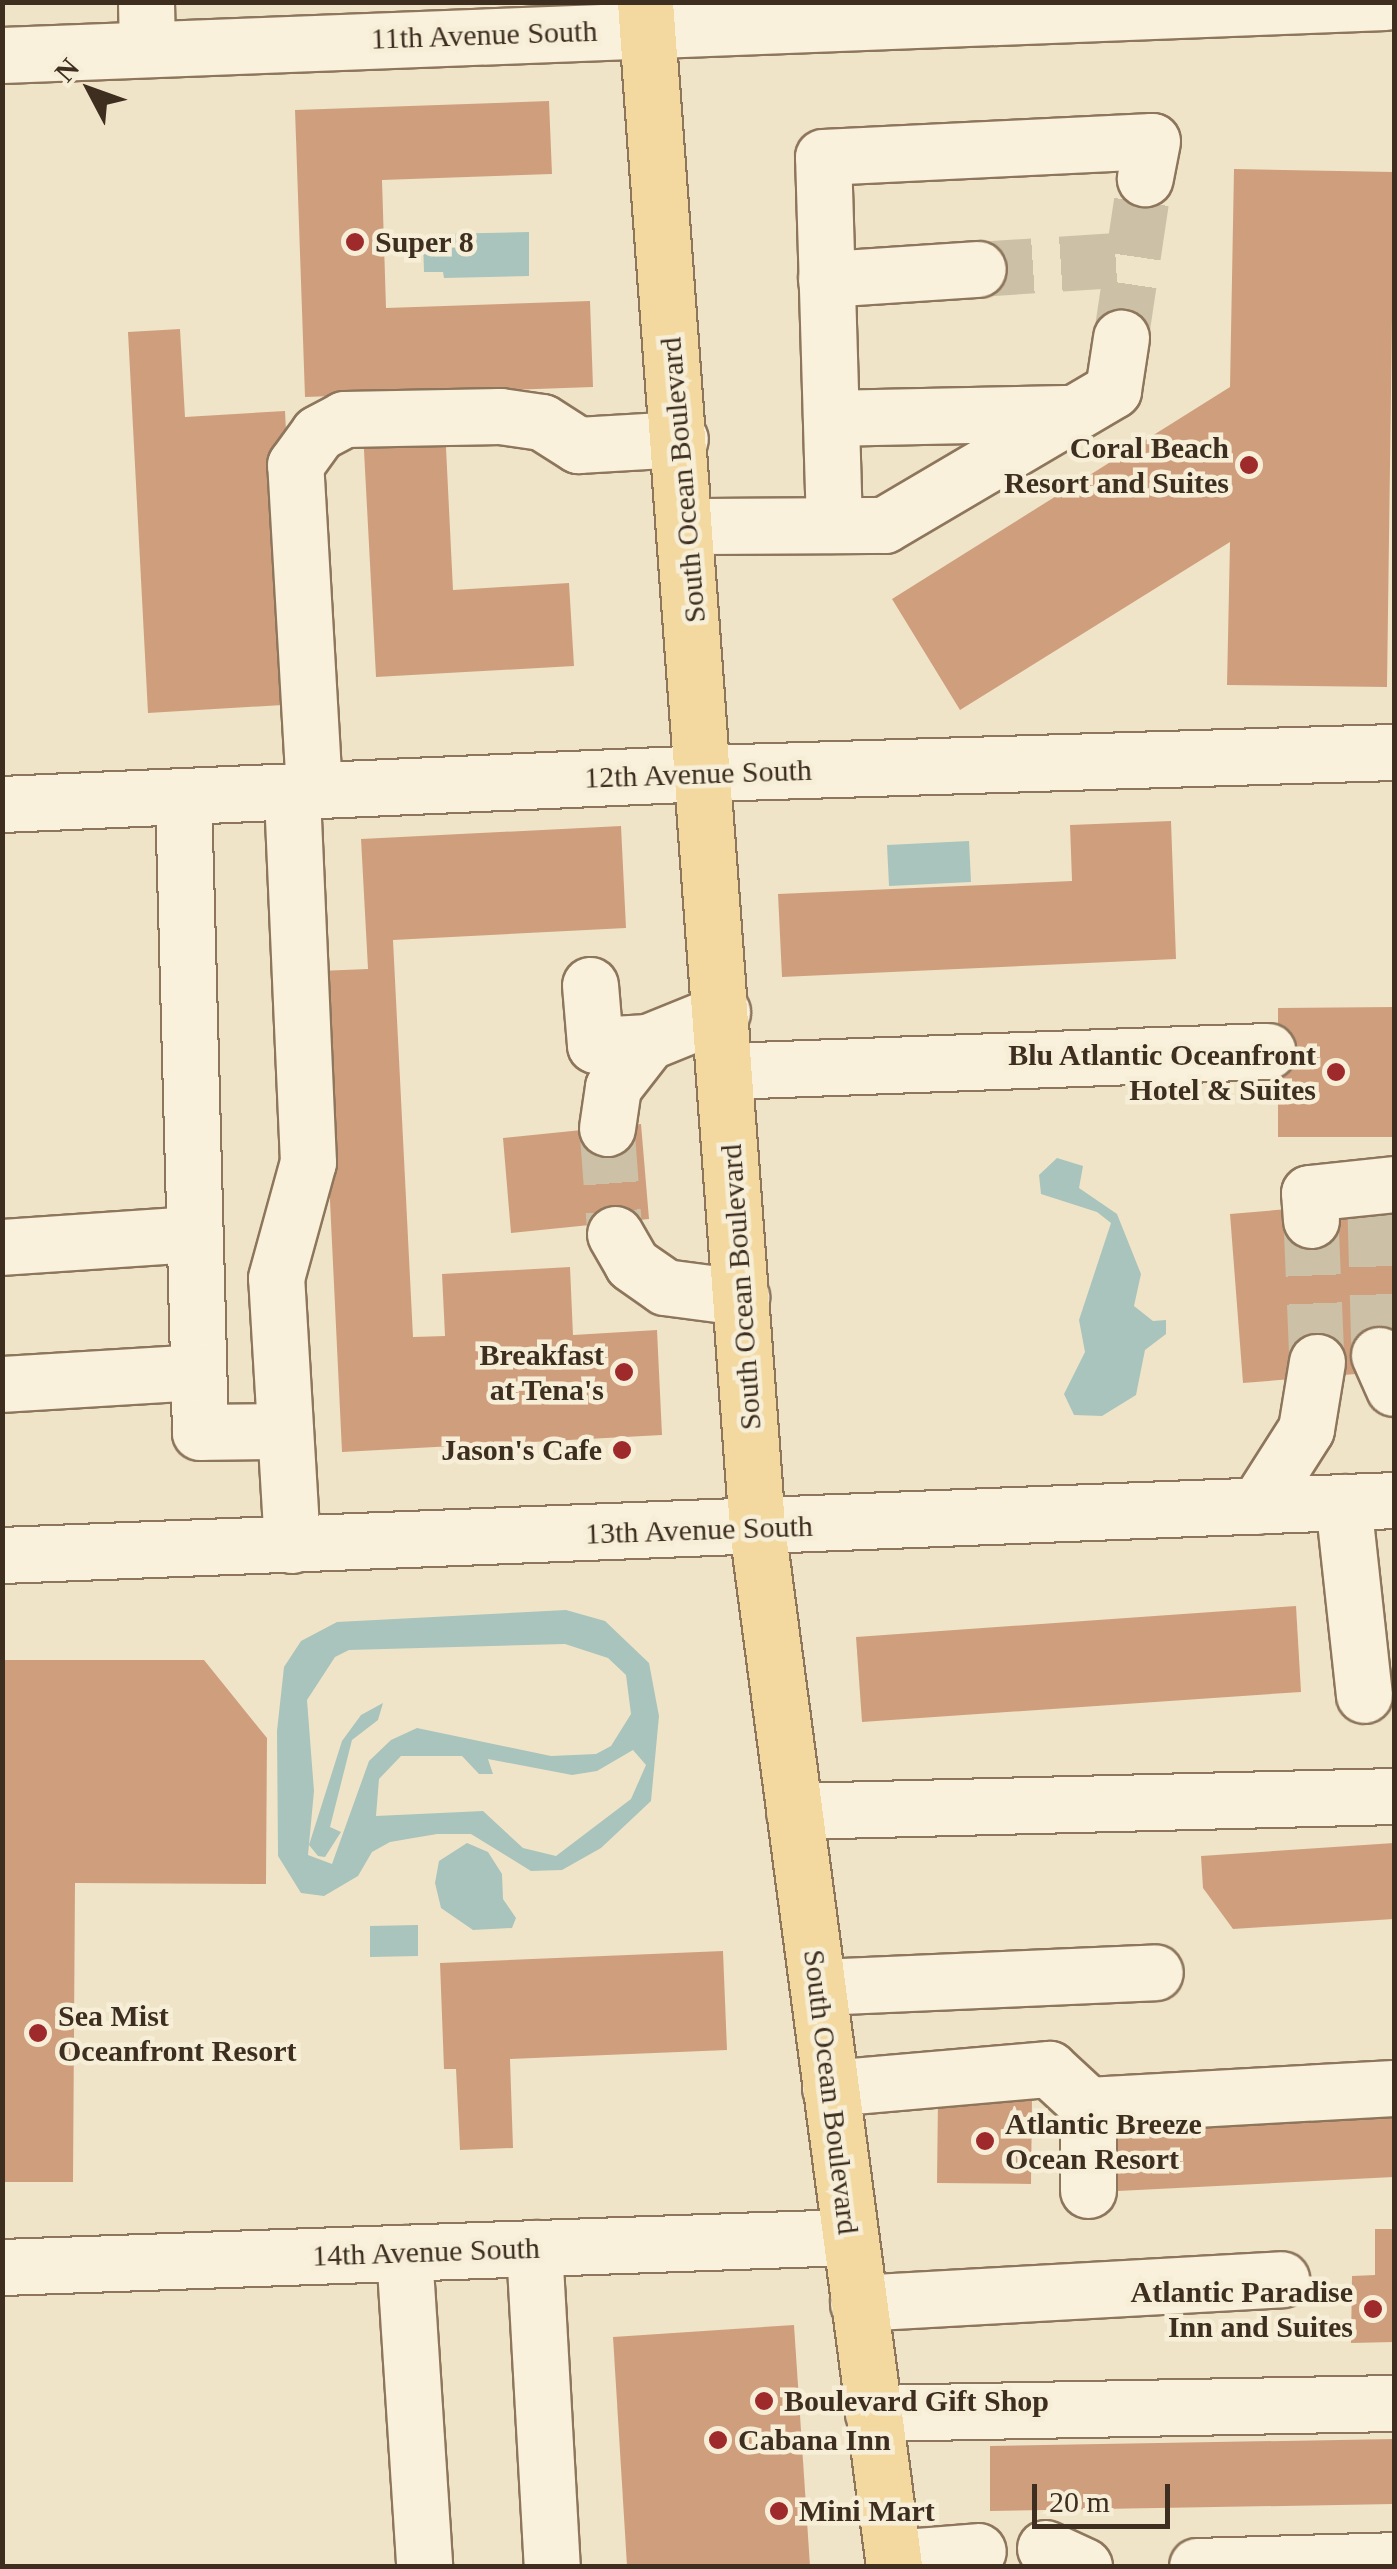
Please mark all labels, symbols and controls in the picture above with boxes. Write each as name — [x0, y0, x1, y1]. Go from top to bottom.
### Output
street label: 11th Avenue South — [369, 13, 599, 57]
north arrow — [40, 40, 140, 140]
text: N — [49, 52, 85, 88]
place label: Super 8 — [375, 224, 474, 260]
marker: Super 8 — [344, 231, 366, 253]
street label: South Ocean Boulevard — [653, 336, 713, 624]
place label: Coral Beach Resort and Suites — [1004, 430, 1229, 500]
marker: Coral Beach Resort and Suites — [1238, 454, 1260, 476]
street label: 12th Avenue South — [583, 752, 813, 796]
place label: Blu Atlantic Oceanfront Hotel & Suites — [1007, 1037, 1316, 1108]
marker: Blu Atlantic Oceanfront Hotel & Suites — [1325, 1061, 1347, 1083]
street label: South Ocean Boulevard — [713, 1143, 769, 1431]
place label: Breakfast at Tena's — [480, 1337, 604, 1408]
marker: Breakfast at Tena's — [613, 1361, 635, 1383]
place label: Jason's Cafe — [441, 1432, 602, 1468]
marker: Jason's Cafe — [611, 1439, 633, 1461]
street label: 13th Avenue South — [584, 1508, 814, 1552]
street label: South Ocean Boulevard — [796, 1948, 866, 2236]
place label: Sea Mist Oceanfront Resort — [58, 1998, 297, 2068]
marker: Sea Mist Oceanfront Resort — [27, 2022, 49, 2044]
place label: Atlantic Breeze Ocean Resort — [1005, 2106, 1202, 2176]
marker: Atlantic Breeze Ocean Resort — [974, 2130, 996, 2152]
street label: 14th Avenue South — [311, 2230, 541, 2274]
place label: Atlantic Paradise Inn and Suites — [1131, 2274, 1353, 2344]
marker: Atlantic Paradise Inn and Suites — [1362, 2298, 1384, 2320]
place label: Boulevard Gift Shop — [784, 2383, 1049, 2419]
marker: Boulevard Gift Shop — [753, 2390, 775, 2412]
place label: Cabana Inn — [738, 2422, 891, 2458]
marker: Cabana Inn — [707, 2429, 729, 2451]
scale bar — [1037, 2464, 1174, 2526]
text: 20 m — [1049, 2485, 1110, 2518]
place label: Mini Mart — [799, 2493, 935, 2529]
marker: Mini Mart — [768, 2500, 790, 2522]

